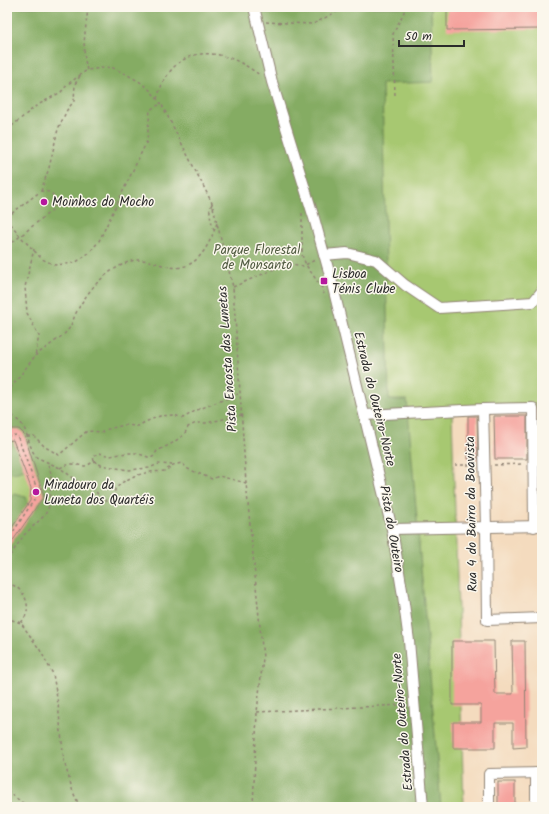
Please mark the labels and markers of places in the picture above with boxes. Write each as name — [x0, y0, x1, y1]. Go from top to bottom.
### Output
place label: Moinhos do Mocho — [52, 192, 154, 213]
marker: Moinhos do Mocho — [39, 197, 49, 207]
place label: Lisboa Ténis Clube — [332, 264, 395, 300]
marker: Lisboa Ténis Clube — [319, 276, 329, 286]
place label: Miradouro da Luneta dos Quartéis — [44, 475, 154, 511]
marker: Miradouro da Luneta dos Quartéis — [31, 487, 41, 497]

